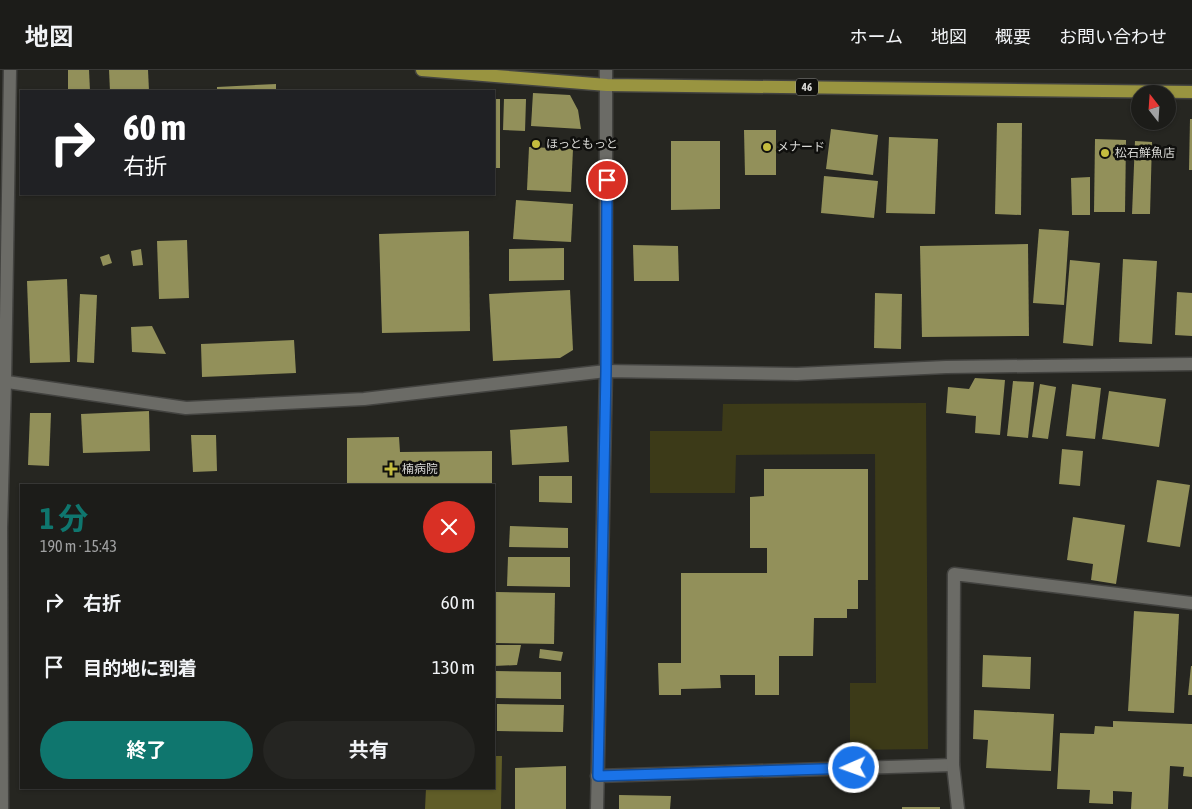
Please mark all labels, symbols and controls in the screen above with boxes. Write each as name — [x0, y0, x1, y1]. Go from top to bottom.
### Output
text: 地図 — [25, 23, 73, 50]
text: ホーム — [850, 26, 903, 47]
text: 地図 — [931, 26, 967, 47]
text: 概要 — [995, 26, 1031, 47]
text: お問い合わせ — [1059, 26, 1167, 47]
road number: 46 — [796, 78, 818, 96]
north arrow — [1131, 85, 1176, 130]
map controls — [1131, 85, 1176, 130]
text: 60 m — [123, 107, 186, 147]
icon: right — [40, 110, 105, 175]
place label: ほっともっと — [546, 137, 618, 151]
marker: ほっともっと — [530, 138, 542, 150]
place label: メナード — [777, 140, 825, 154]
marker: メナード — [761, 141, 773, 153]
place label: 松石鮮魚店 — [1115, 146, 1175, 160]
marker: 松石鮮魚店 — [1099, 147, 1111, 159]
text: 右折 — [123, 153, 167, 179]
pin — [586, 159, 628, 201]
icon: arrive — [593, 166, 621, 194]
marker: 楠病院 — [384, 462, 398, 476]
place label: 楠病院 — [402, 462, 438, 476]
text: 1 分 — [40, 501, 88, 535]
button: close — [423, 501, 475, 553]
text: 190 m · 15:43 — [40, 537, 117, 555]
icon: right — [40, 588, 68, 616]
text: 60 m — [441, 591, 475, 613]
text: 右折 — [83, 592, 121, 614]
icon: arrive — [40, 653, 68, 681]
text: 130 m — [432, 656, 475, 678]
text: 目的地に到着 — [83, 657, 197, 679]
button: 終了 — [40, 721, 253, 779]
button: 共有 — [263, 721, 475, 779]
position arrow — [827, 741, 879, 793]

